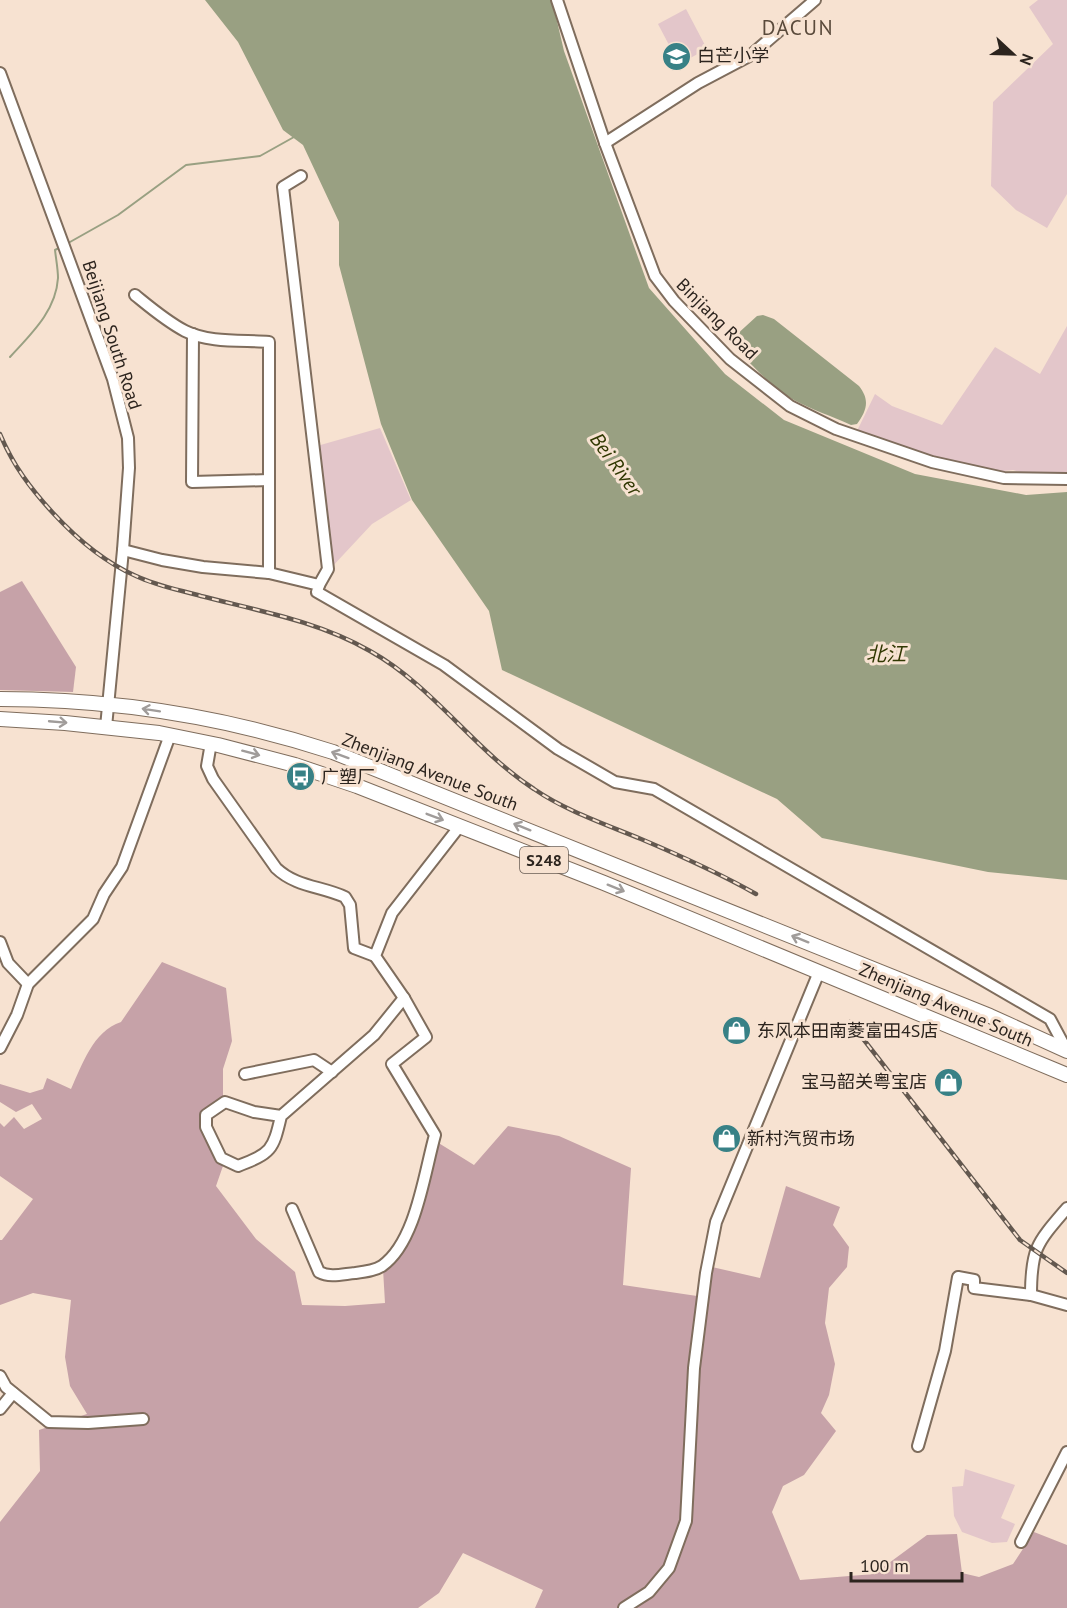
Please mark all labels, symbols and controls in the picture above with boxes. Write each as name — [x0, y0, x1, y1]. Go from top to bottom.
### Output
district label: DACUN — [762, 14, 834, 41]
north arrow — [983, 24, 1043, 84]
school or university icon: 白芒小学 — [660, 40, 692, 72]
place label: 白芒小学 — [697, 44, 769, 67]
text: N — [1016, 51, 1038, 68]
street label: Beijiang South Road — [78, 258, 147, 412]
street label: Binjiang Road — [672, 273, 763, 364]
water label: Bei River — [584, 427, 648, 502]
water label: 北江 — [866, 641, 908, 667]
one-way arrow — [142, 704, 162, 715]
one-way arrow — [48, 717, 68, 728]
street label: Zhenjiang Avenue South — [339, 727, 522, 816]
one-way arrow — [241, 747, 260, 759]
one-way arrow — [332, 749, 350, 760]
bus stop icon: 广塑厂 — [284, 761, 316, 793]
place label: 广塑厂 — [321, 765, 375, 788]
one-way arrow — [425, 812, 443, 823]
one-way arrow — [513, 821, 531, 832]
road number: S248 — [520, 847, 568, 873]
one-way arrow — [606, 883, 625, 894]
one-way arrow — [791, 933, 810, 944]
street label: Zhenjiang Avenue South — [856, 957, 1037, 1052]
shop icon: 东风本田南菱富田4S店 — [720, 1015, 752, 1047]
place label: 东风本田南菱富田4S店 — [757, 1019, 938, 1042]
shop icon: 宝马韶关粤宝店 — [932, 1066, 964, 1098]
place label: 宝马韶关粤宝店 — [801, 1070, 927, 1093]
shop icon: 新村汽贸市场 — [710, 1123, 742, 1155]
place label: 新村汽贸市场 — [747, 1127, 855, 1150]
scale bar — [851, 1545, 962, 1583]
text: 100 m — [860, 1554, 909, 1577]

